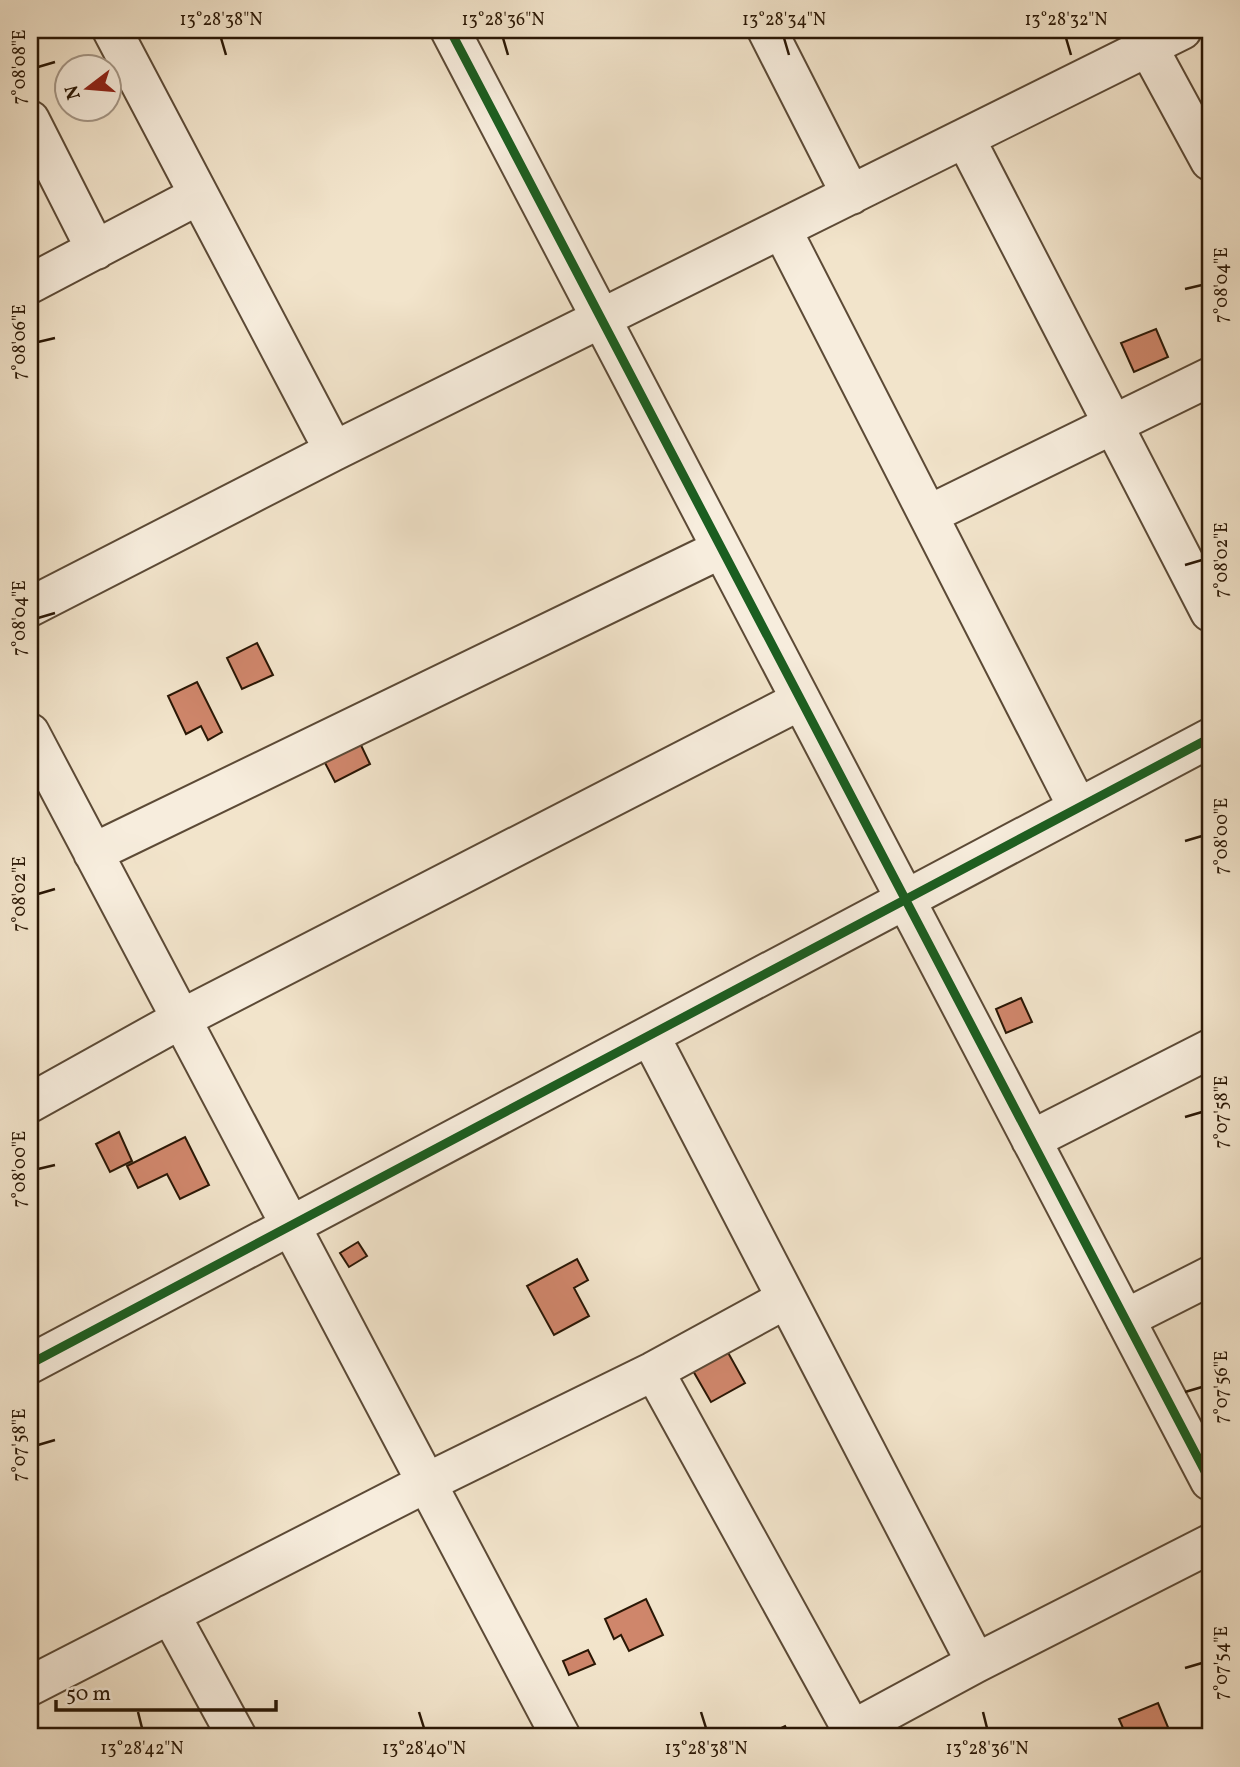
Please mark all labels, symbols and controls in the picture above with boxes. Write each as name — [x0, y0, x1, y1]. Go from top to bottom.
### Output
text: 13°28'38"N — [179, 8, 263, 33]
text: 13°28'36"N — [461, 8, 545, 33]
text: 13°28'34"N — [742, 8, 826, 33]
text: 13°28'32"N — [1024, 8, 1108, 33]
text: 7°08'08"E — [8, 29, 33, 105]
north arrow — [52, 52, 122, 122]
text: N — [59, 82, 88, 102]
text: 7°08'04"E — [1210, 247, 1235, 323]
text: 7°08'06"E — [8, 304, 33, 380]
text: 7°08'02"E — [1210, 522, 1235, 598]
text: 7°08'04"E — [8, 580, 33, 656]
text: 7°08'00"E — [1210, 797, 1235, 874]
text: 7°08'02"E — [8, 856, 33, 932]
text: 7°07'58"E — [1210, 1075, 1235, 1149]
text: 7°08'00"E — [8, 1130, 33, 1207]
text: 7°07'56"E — [1210, 1350, 1235, 1423]
text: 7°07'58"E — [8, 1408, 33, 1482]
text: 7°07'54"E — [1210, 1626, 1235, 1700]
scale bar — [56, 1669, 276, 1713]
text: 50 m — [66, 1680, 111, 1709]
text: 13°28'42"N — [100, 1737, 184, 1762]
text: 13°28'40"N — [382, 1737, 466, 1762]
text: 13°28'38"N — [664, 1737, 748, 1762]
text: 13°28'36"N — [945, 1737, 1029, 1762]

